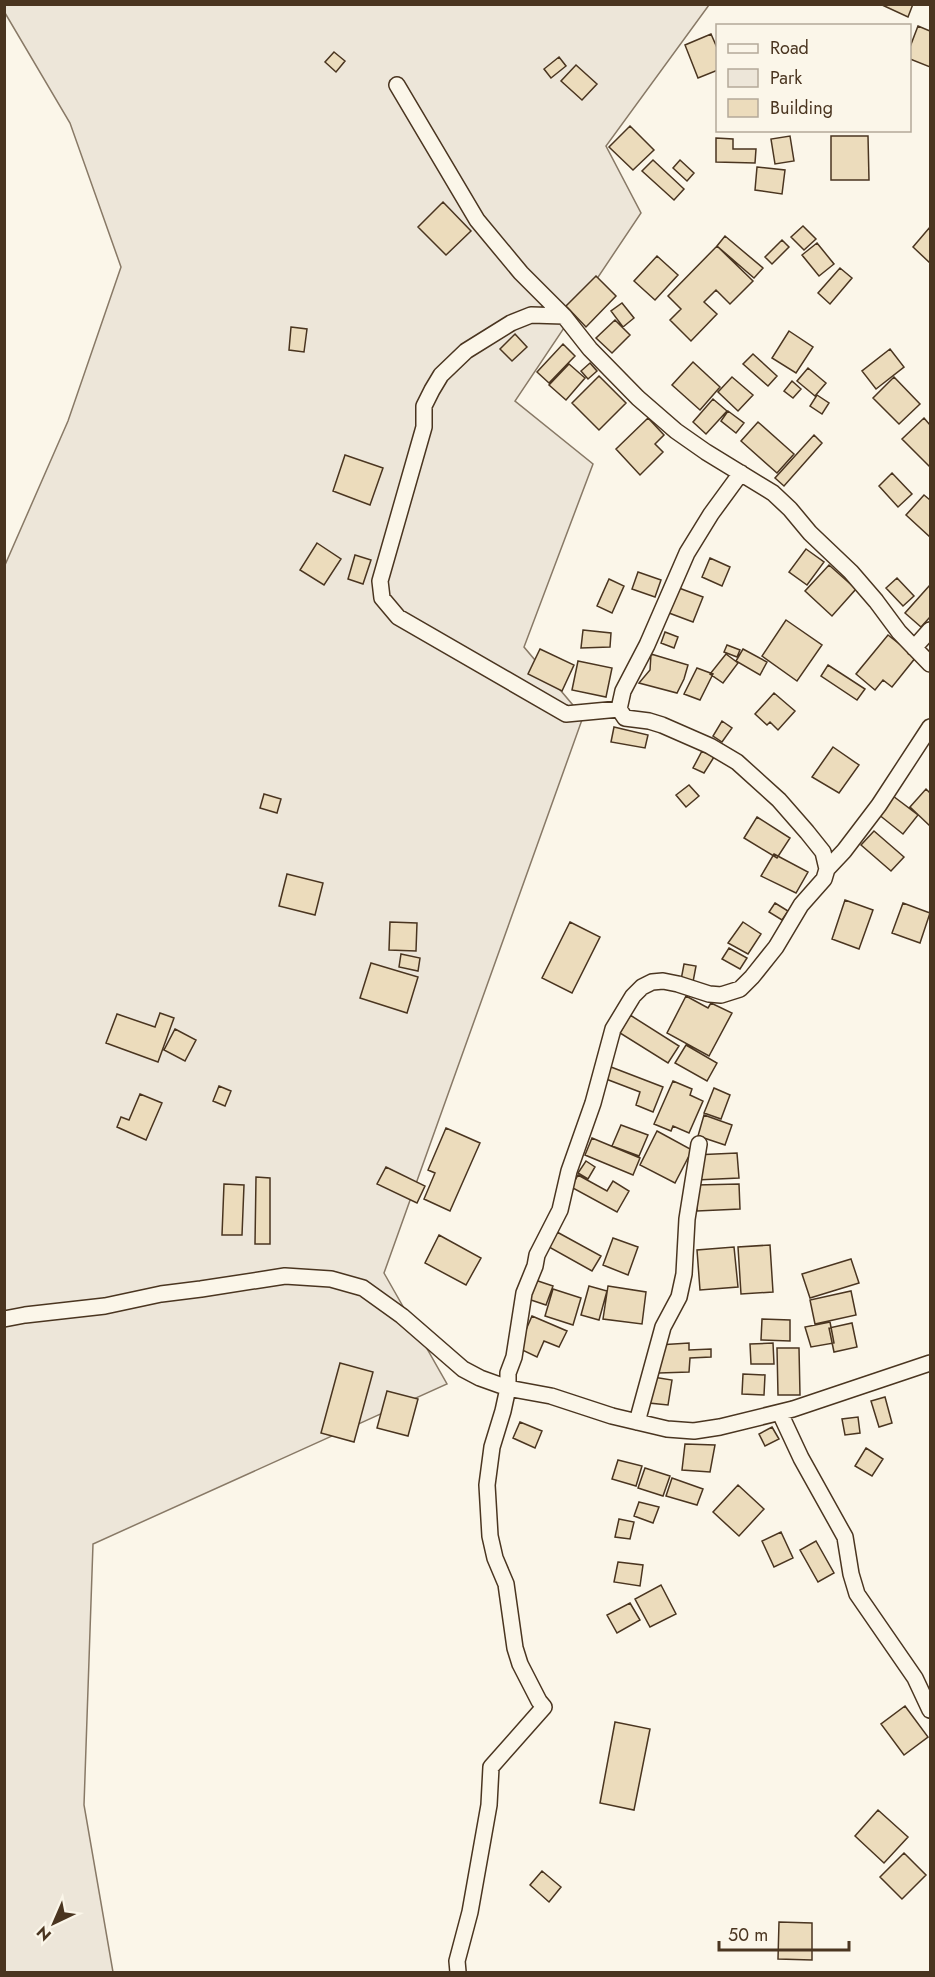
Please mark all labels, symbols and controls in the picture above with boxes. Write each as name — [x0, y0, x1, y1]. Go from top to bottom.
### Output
legend — [716, 24, 911, 132]
text: Road — [770, 35, 809, 61]
text: Park — [770, 65, 802, 91]
text: Building — [770, 95, 833, 121]
north arrow — [24, 1893, 84, 1953]
scale bar — [719, 1914, 850, 1952]
text: N — [31, 1921, 56, 1946]
text: 50 m — [728, 1922, 768, 1948]

